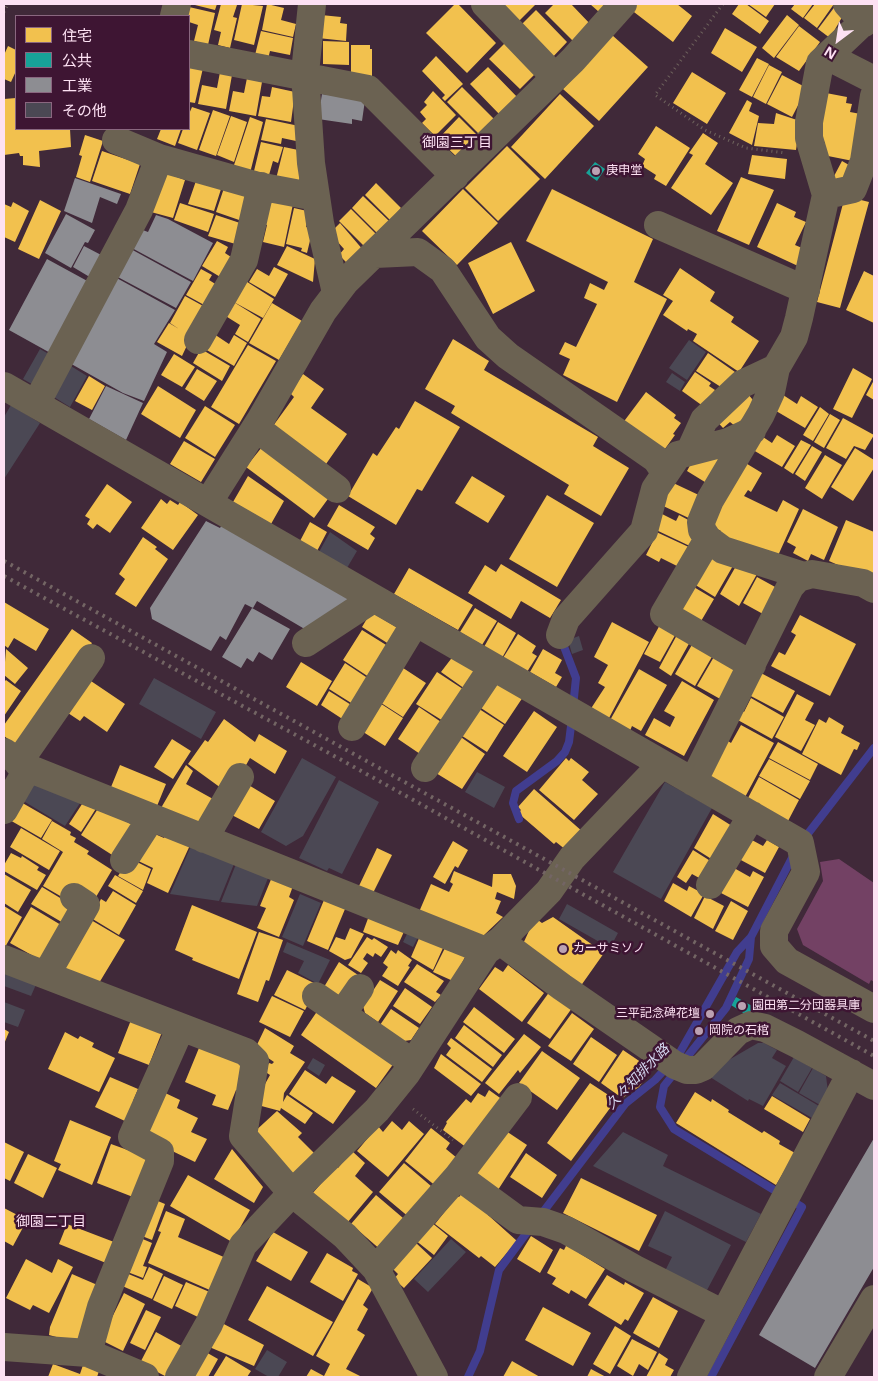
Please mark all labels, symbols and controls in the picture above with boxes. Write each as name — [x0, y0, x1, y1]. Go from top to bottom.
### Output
legend — [15, 15, 190, 130]
north arrow — [813, 15, 863, 65]
text: 住宅 — [62, 25, 92, 45]
text: N — [820, 42, 840, 64]
text: 公共 — [62, 50, 92, 70]
text: 工業 — [62, 75, 92, 95]
text: その他 — [62, 100, 107, 120]
district label: 御園三丁目 — [422, 135, 492, 151]
place label: 庚申堂 — [606, 164, 642, 178]
marker: 庚申堂 — [590, 165, 602, 177]
place label: カーサミソノ — [573, 942, 645, 956]
marker: カーサミソノ — [557, 943, 569, 955]
place label: 園田第二分団器具庫 — [752, 999, 860, 1013]
marker: 園田第二分団器具庫 — [736, 1000, 748, 1012]
place label: 三平記念碑花壇 — [616, 1007, 700, 1021]
marker: 三平記念碑花壇 — [704, 1008, 716, 1020]
place label: 岡院の石棺 — [709, 1024, 769, 1038]
marker: 岡院の石棺 — [693, 1025, 705, 1037]
water label: 久々知排水路 — [603, 1041, 673, 1113]
district label: 御園二丁目 — [16, 1214, 86, 1230]

